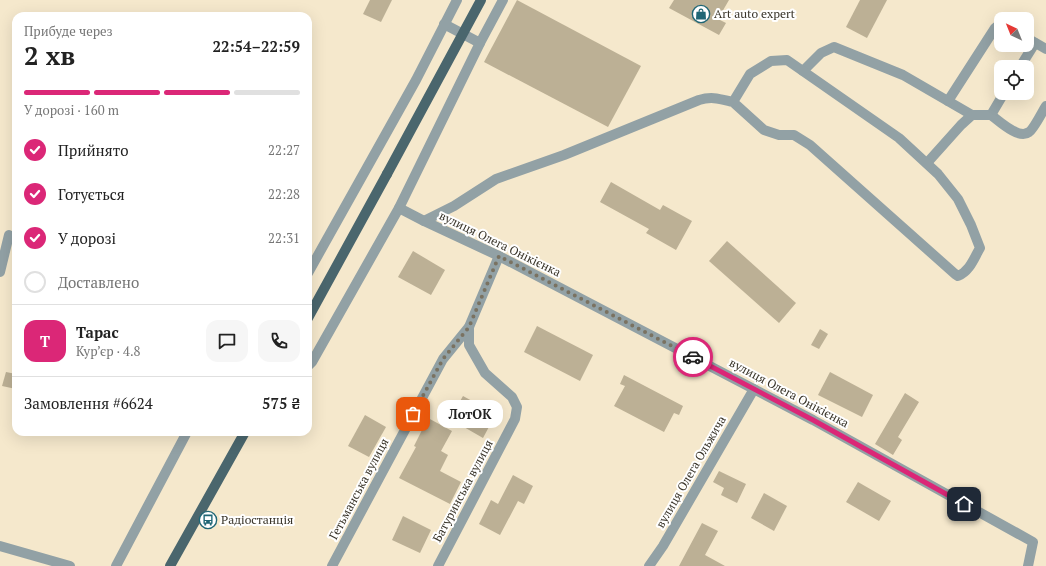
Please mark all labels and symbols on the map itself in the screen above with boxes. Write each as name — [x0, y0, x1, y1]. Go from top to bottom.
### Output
shop icon: Art auto expert — [691, 4, 711, 24]
place label: Art auto expert — [714, 6, 796, 21]
north arrow — [994, 12, 1034, 52]
street label: вулиця Олега Онікієнка — [437, 208, 563, 280]
courier — [673, 337, 713, 377]
street label: вулиця Олега Онікієнка — [727, 355, 852, 430]
pin — [396, 397, 430, 431]
callout: ЛотОК — [437, 400, 503, 428]
street label: вулиця Олега Ольжича — [652, 413, 729, 531]
street label: Гетьманська вулиця — [325, 436, 392, 542]
street label: Батуринська вулиця — [429, 437, 496, 544]
pin — [947, 487, 981, 521]
bus stop icon: Радіостанція — [198, 510, 218, 530]
place label: Радіостанція — [221, 512, 293, 527]

